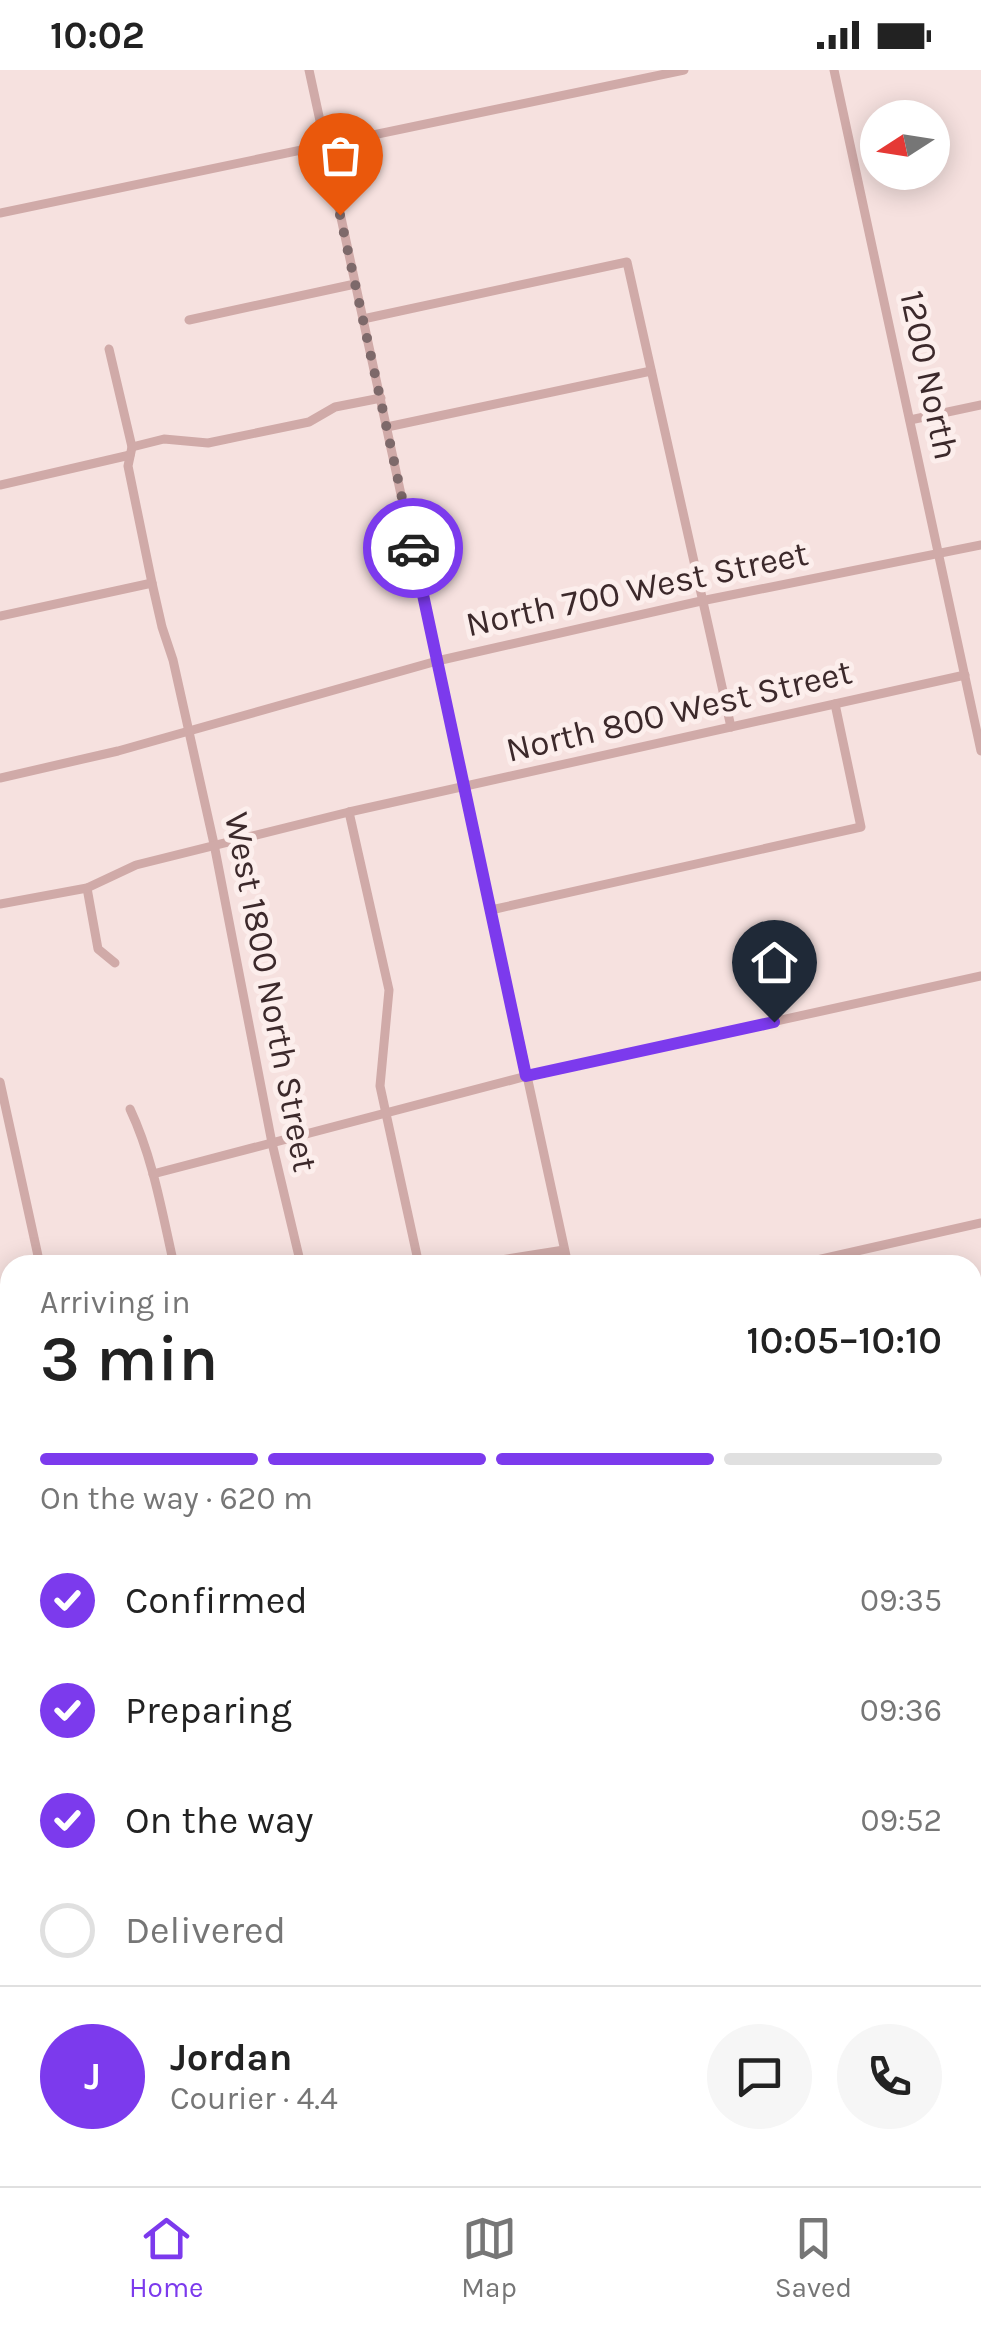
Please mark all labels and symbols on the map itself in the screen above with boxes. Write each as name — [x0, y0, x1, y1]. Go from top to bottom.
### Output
north arrow — [860, 100, 950, 190]
pin — [298, 113, 383, 216]
street label: 1200 North — [891, 287, 967, 463]
courier — [363, 498, 463, 598]
street label: North 700 West Street — [462, 533, 812, 645]
street label: North 800 West Street — [502, 651, 856, 771]
street label: West 1800 North Street — [216, 809, 326, 1175]
pin — [732, 920, 817, 1023]

